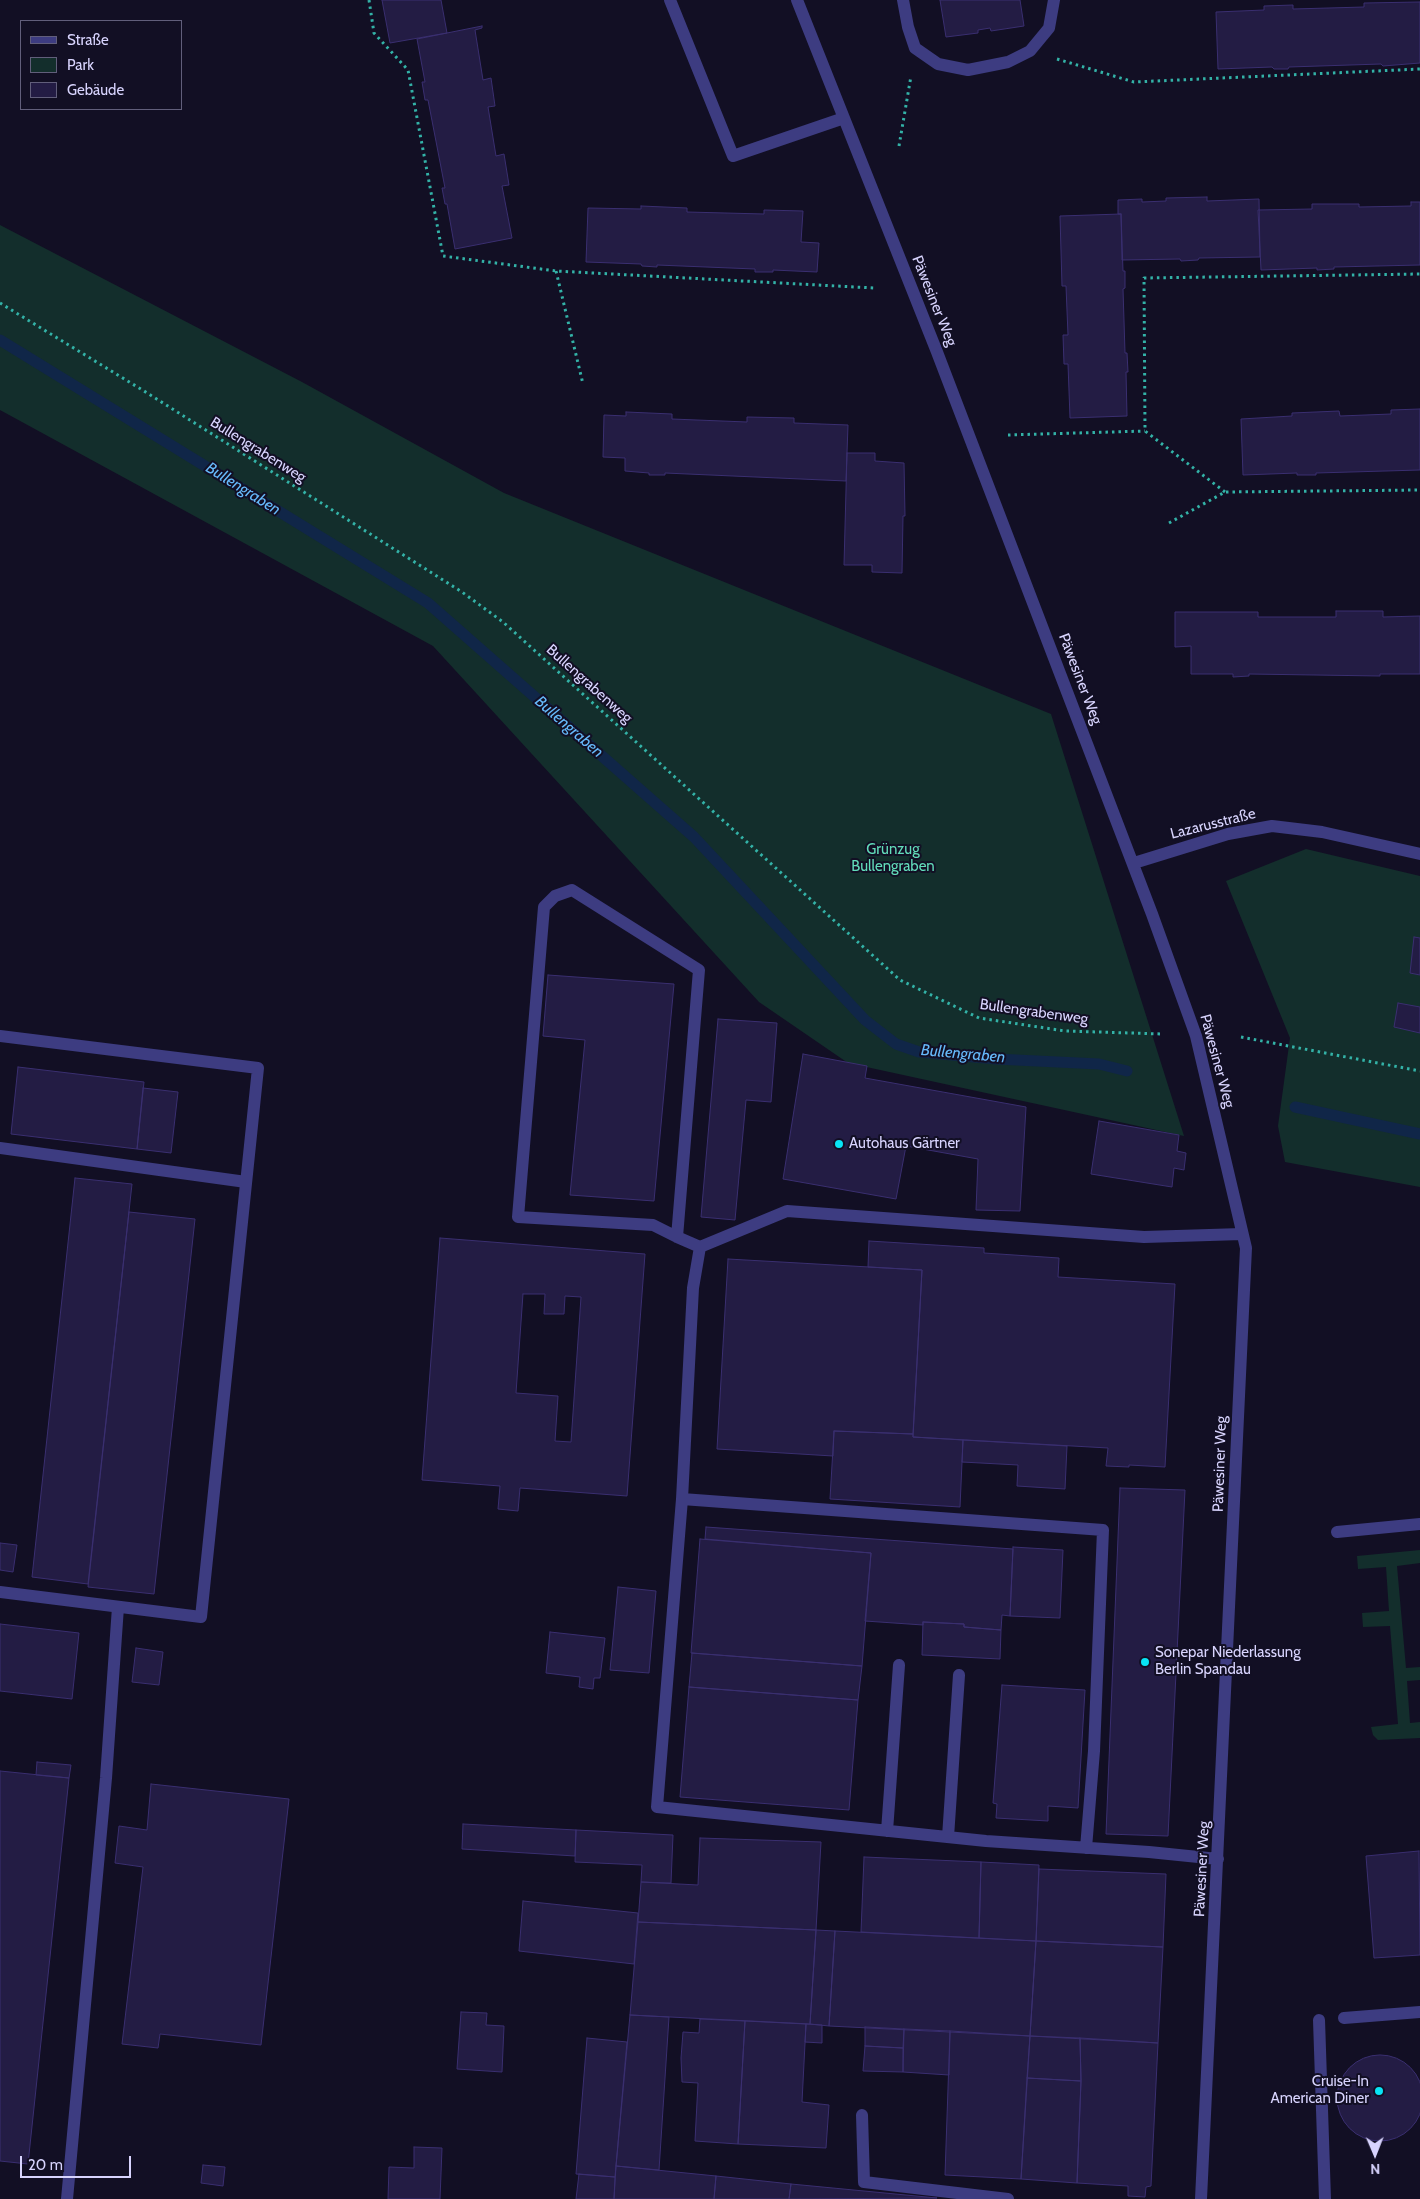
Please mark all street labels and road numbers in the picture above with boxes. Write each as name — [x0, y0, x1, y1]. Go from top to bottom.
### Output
street label: Päwesiner Weg — [908, 253, 960, 349]
street label: Bullengrabenweg — [207, 413, 309, 487]
street label: Päwesiner Weg — [1054, 631, 1106, 727]
street label: Bullengrabenweg — [542, 641, 636, 727]
street label: Lazarusstraße — [1169, 805, 1257, 843]
street label: Bullengrabenweg — [979, 995, 1089, 1029]
street label: Päwesiner Weg — [1196, 1012, 1238, 1110]
street label: Päwesiner Weg — [1209, 1416, 1231, 1512]
street label: Päwesiner Weg — [1190, 1821, 1214, 1917]

